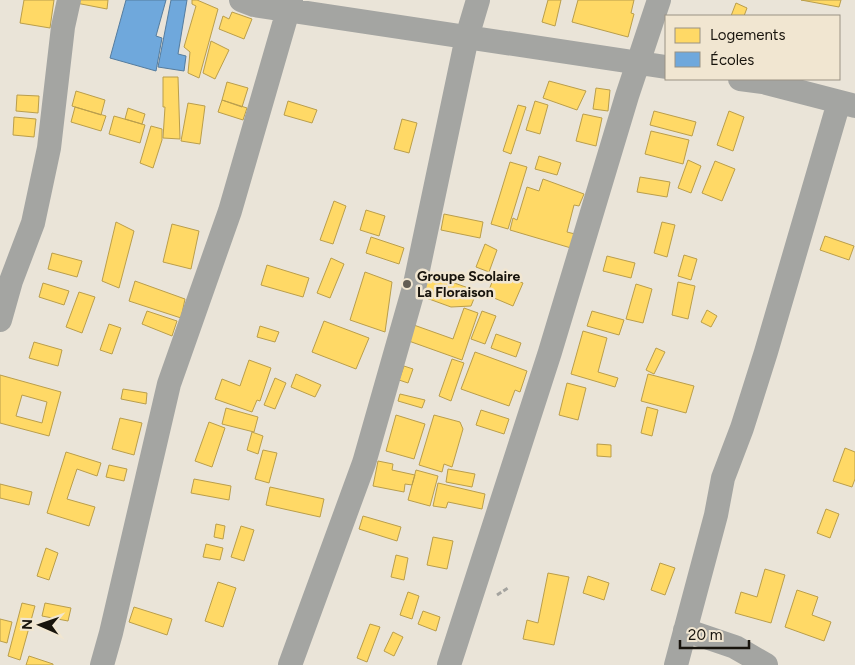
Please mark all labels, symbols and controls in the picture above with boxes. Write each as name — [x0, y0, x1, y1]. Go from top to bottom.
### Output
legend — [665, 15, 840, 80]
text: Logements — [710, 26, 785, 44]
text: Écoles — [710, 51, 754, 69]
place label: Groupe Scolaire La Floraison — [417, 268, 520, 301]
marker: Groupe Scolaire La Floraison — [401, 278, 413, 290]
north arrow — [15, 600, 65, 650]
scale bar — [680, 618, 749, 650]
text: N — [19, 619, 36, 630]
text: 20 m — [688, 626, 722, 644]

